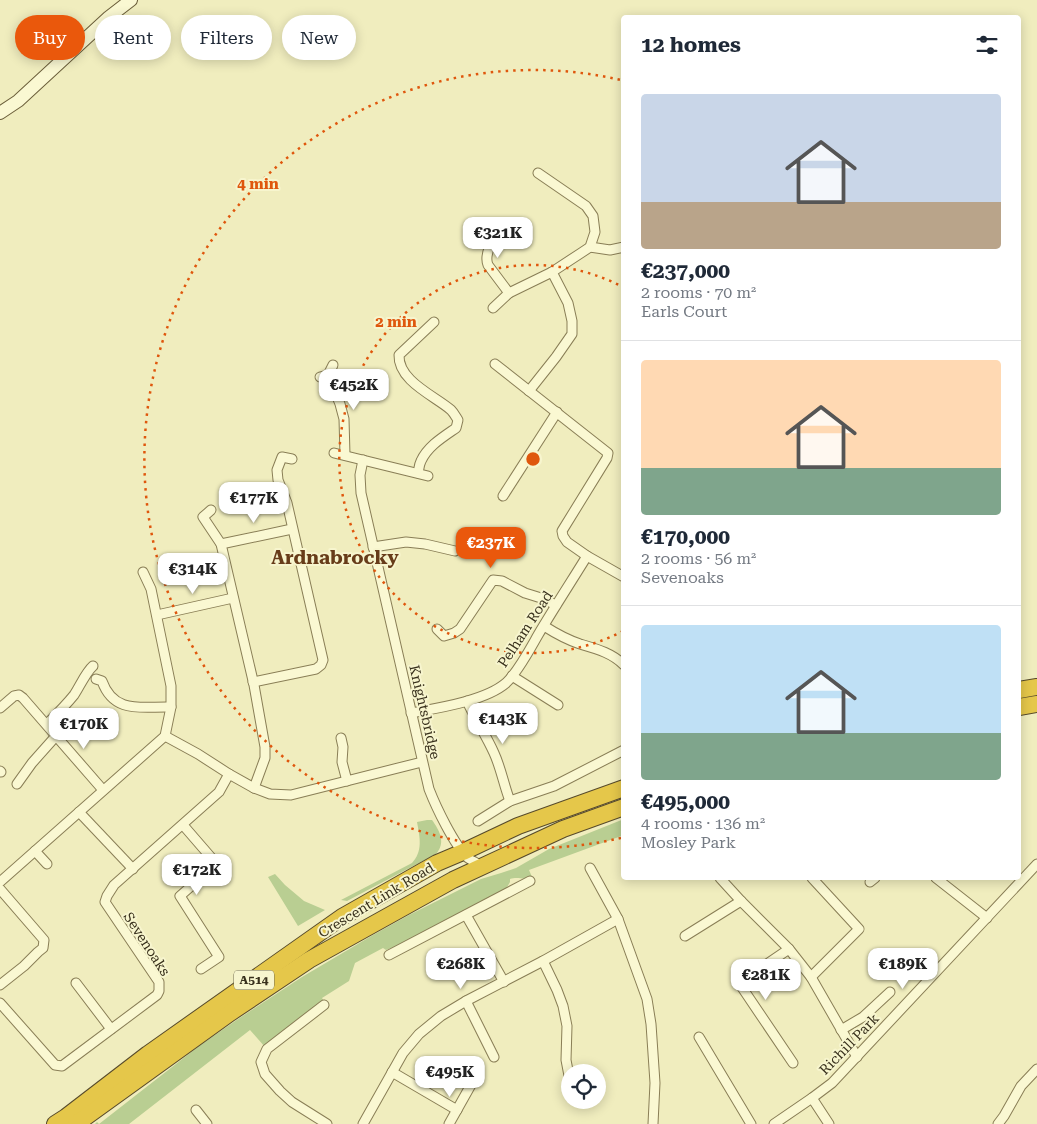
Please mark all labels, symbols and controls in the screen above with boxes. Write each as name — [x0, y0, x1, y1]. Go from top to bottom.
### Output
chip: Buy — [15, 15, 85, 60]
chip: Rent — [95, 15, 171, 60]
chip: Filters — [181, 15, 272, 60]
chip: New — [282, 15, 356, 60]
icon: filters — [973, 31, 1001, 59]
text: 12 homes — [641, 33, 741, 57]
icon: home — [776, 127, 866, 217]
text: 4 min — [237, 175, 279, 193]
pin: €321K — [463, 216, 533, 259]
text: €321K — [474, 223, 522, 242]
text: €237,000 — [641, 259, 730, 283]
text: 2 rooms · 70 m² — [641, 283, 756, 302]
text: Earls Court — [641, 302, 727, 321]
text: 2 min — [375, 313, 417, 331]
pin: €452K — [319, 368, 389, 411]
text: €452K — [330, 375, 378, 394]
icon: home — [776, 392, 866, 482]
centre of rings — [524, 450, 542, 468]
pin: €177K — [219, 482, 289, 524]
text: €177K — [230, 488, 278, 507]
text: €170,000 — [641, 525, 730, 549]
pin: €237K — [456, 526, 526, 569]
text: €237K — [467, 533, 515, 552]
district label: Ardnabrocky — [271, 546, 399, 569]
text: 2 rooms · 56 m² — [641, 549, 756, 568]
pin: €314K — [158, 552, 228, 595]
text: €314K — [169, 559, 217, 578]
text: Sevenoaks — [641, 568, 724, 587]
street label: Pelham Road — [494, 588, 556, 670]
icon: home — [776, 657, 866, 747]
street label: Knightsbridge — [406, 663, 444, 761]
pin: €143K — [468, 702, 538, 745]
pin: €170K — [49, 708, 119, 750]
text: €143K — [479, 709, 527, 728]
text: €170K — [60, 714, 108, 733]
text: €495,000 — [641, 790, 730, 814]
text: 4 rooms · 136 m² — [641, 814, 765, 833]
text: Mosley Park — [641, 833, 736, 852]
pin: €172K — [162, 854, 232, 896]
street label: Crescent Link Road — [315, 859, 437, 941]
text: €172K — [173, 860, 221, 879]
street label: Sevenoaks — [121, 909, 174, 979]
pin: €268K — [426, 948, 496, 990]
pin: €189K — [868, 948, 938, 990]
text: €268K — [437, 954, 485, 973]
text: €189K — [879, 954, 927, 973]
pin: €281K — [731, 958, 801, 1001]
text: €281K — [742, 965, 790, 984]
road number: A514 — [234, 970, 274, 990]
street label: Richill Park — [816, 1010, 882, 1078]
pin: €495K — [415, 1056, 485, 1098]
text: €495K — [426, 1062, 474, 1081]
map controls — [561, 1064, 606, 1109]
button: locate — [561, 1064, 606, 1109]

